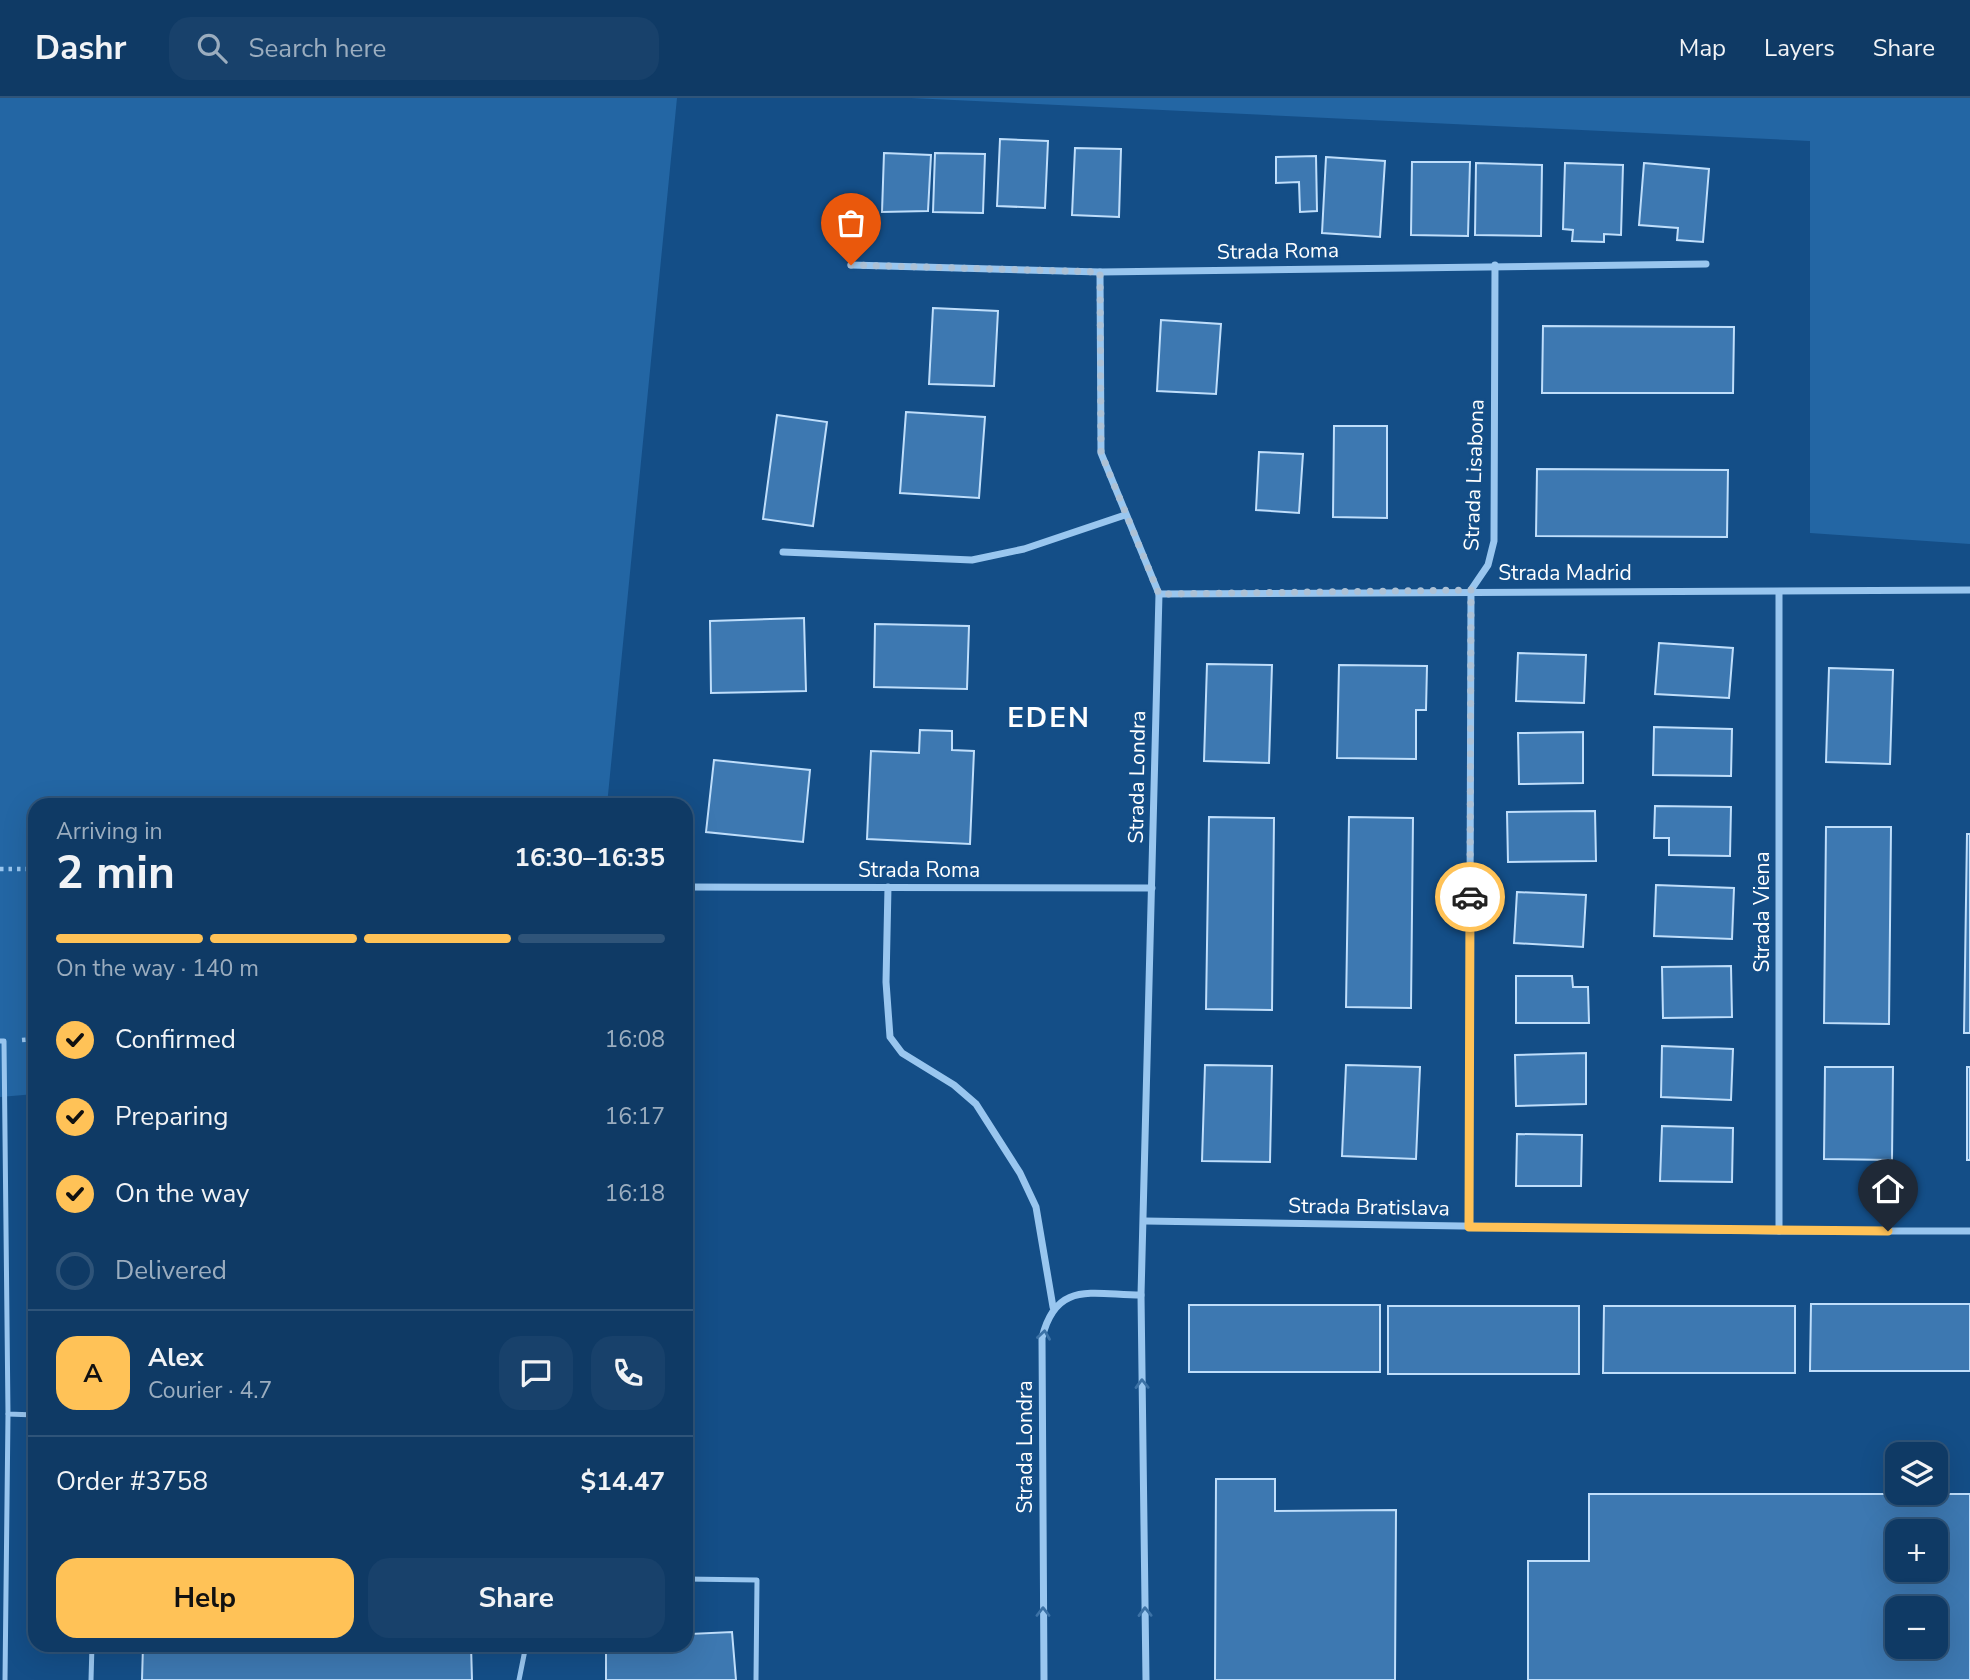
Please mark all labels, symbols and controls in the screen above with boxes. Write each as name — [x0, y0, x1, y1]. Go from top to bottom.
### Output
search box — [169, 17, 659, 80]
text: Dashr — [35, 26, 127, 71]
icon: search — [193, 29, 231, 67]
text: Search here — [249, 31, 386, 66]
text: Map — [1679, 32, 1726, 64]
text: Layers — [1764, 32, 1835, 64]
text: Share — [1873, 32, 1935, 64]
pin — [821, 193, 881, 265]
icon: bag — [832, 204, 870, 242]
street label: Strada Roma — [1217, 236, 1339, 266]
street label: Strada Lisabona — [1457, 399, 1491, 551]
street label: Strada Madrid — [1498, 559, 1632, 587]
district label: EDEN — [1007, 699, 1091, 737]
street label: Strada Londra — [1122, 710, 1152, 844]
text: Arriving in — [56, 816, 163, 847]
text: 16:30–16:35 — [514, 840, 665, 875]
text: 2 min — [56, 841, 175, 904]
street label: Strada Viena — [1748, 851, 1776, 973]
street label: Strada Roma — [858, 856, 980, 884]
courier — [1435, 862, 1505, 932]
icon: car — [1451, 878, 1489, 916]
text: On the way · 140 m — [56, 953, 259, 984]
icon: check — [56, 1021, 94, 1059]
text: Confirmed — [115, 1022, 236, 1057]
text: 16:08 — [605, 1024, 665, 1055]
icon: check — [56, 1098, 94, 1136]
text: Preparing — [115, 1099, 228, 1134]
text: 16:17 — [605, 1101, 665, 1132]
pin — [1858, 1159, 1918, 1231]
icon: home — [1869, 1170, 1907, 1208]
icon: check — [56, 1175, 94, 1213]
text: On the way — [115, 1176, 249, 1211]
text: 16:18 — [605, 1178, 665, 1209]
street label: Strada Bratislava — [1288, 1192, 1450, 1222]
text: Delivered — [115, 1253, 227, 1288]
one-way arrow — [1036, 1330, 1051, 1341]
button: chat — [499, 1336, 573, 1410]
button: phone — [591, 1336, 665, 1410]
text: Alex — [148, 1340, 204, 1375]
text: A — [83, 1356, 103, 1391]
text: Courier · 4.7 — [148, 1375, 272, 1406]
one-way arrow — [1134, 1379, 1150, 1389]
street label: Strada Londra — [1011, 1380, 1039, 1514]
map controls — [1885, 1442, 1948, 1659]
button: layers — [1885, 1442, 1948, 1505]
text: Order #3758 — [56, 1464, 208, 1499]
text: $14.47 — [581, 1464, 665, 1499]
button: + — [1885, 1519, 1948, 1582]
button: Help — [56, 1558, 354, 1638]
button: Share — [368, 1558, 665, 1638]
button: − — [1885, 1596, 1948, 1659]
one-way arrow — [1036, 1606, 1051, 1617]
one-way arrow — [1137, 1606, 1153, 1617]

